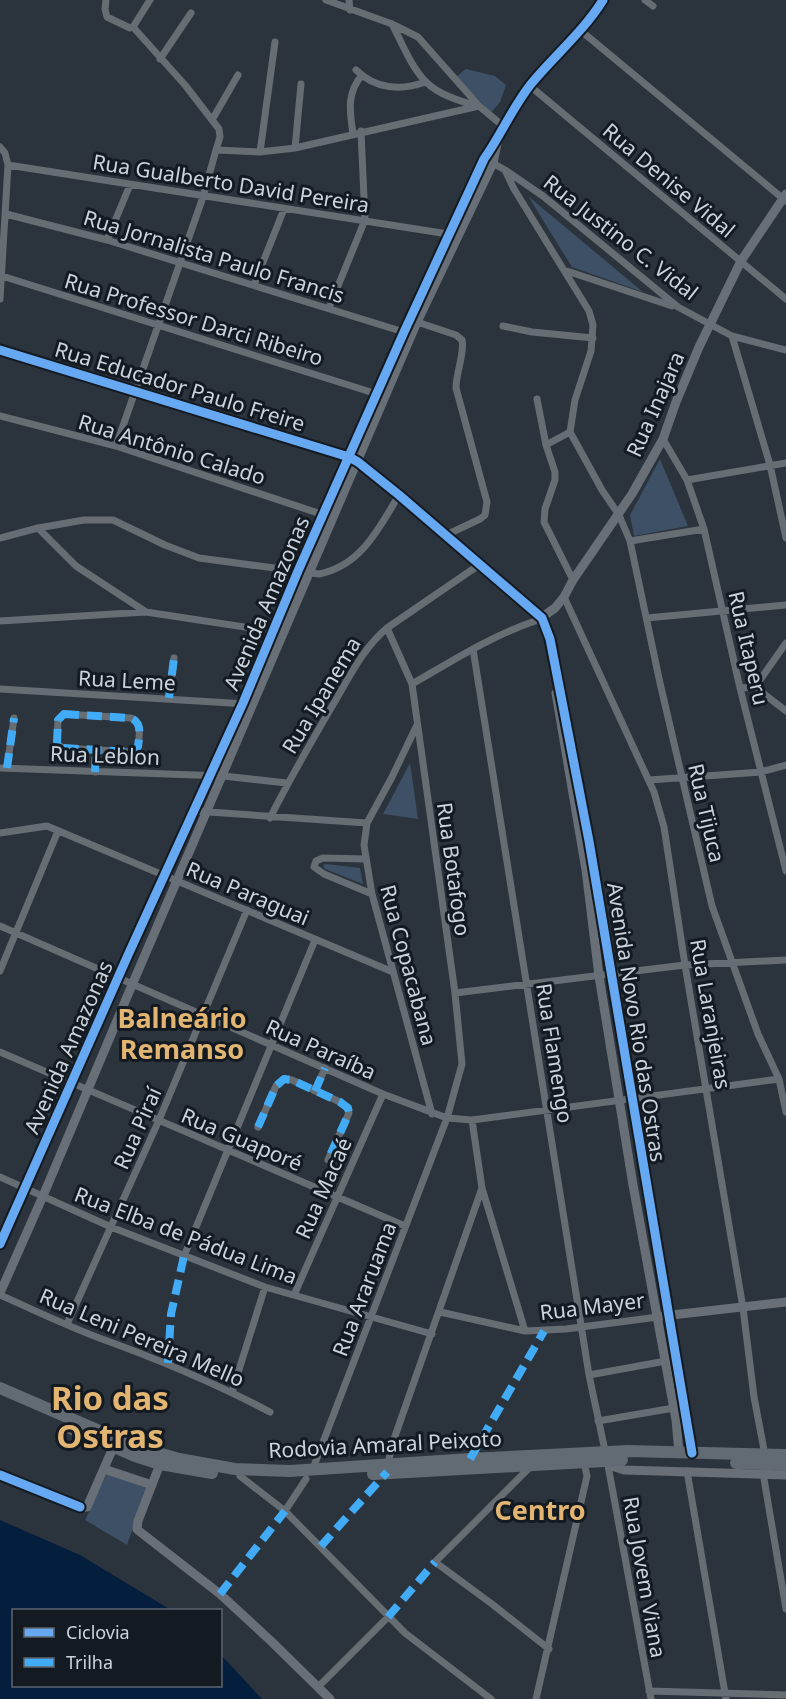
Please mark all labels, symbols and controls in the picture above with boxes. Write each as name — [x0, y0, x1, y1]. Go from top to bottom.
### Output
street label: Rua Denise Vidal — [597, 116, 741, 244]
street label: Rua Gualberto David Pereira — [91, 147, 371, 219]
street label: Rua Justino C. Vidal — [538, 168, 704, 306]
street label: Rua Jornalista Paulo Francis — [80, 203, 348, 309]
street label: Rua Professor Darci Ribeiro — [61, 266, 327, 372]
street label: Rua Educador Paulo Freire — [52, 335, 308, 437]
street label: Rua Inajara — [619, 347, 691, 461]
street label: Rua Antônio Calado — [75, 407, 269, 491]
street label: Avenida Amazonas — [217, 512, 315, 694]
street label: Rua Itaperu — [722, 588, 776, 708]
street label: Rua Ipanema — [275, 631, 367, 759]
street label: Rua Leme — [78, 663, 176, 697]
street label: Rua Leblon — [49, 739, 161, 771]
street label: Rua Tijuca — [682, 761, 732, 865]
street label: Rua Botafogo — [431, 800, 477, 938]
street label: Rua Paraguai — [182, 855, 314, 931]
street label: Avenida Novo Rio das Ostras — [601, 880, 673, 1164]
street label: Rua Copacabana — [374, 882, 444, 1048]
street label: Rua Laranjeiras — [684, 937, 738, 1091]
street label: Avenida Amazonas — [17, 956, 119, 1138]
street label: Rua Flamengo — [530, 981, 580, 1125]
district label: Balneário Remanso — [117, 999, 247, 1067]
street label: Rua Paraíba — [261, 1012, 381, 1086]
street label: Rua Piraí — [107, 1082, 168, 1173]
street label: Rua Guaporé — [177, 1101, 307, 1177]
street label: Rua Macaé — [288, 1133, 358, 1243]
street label: Rua Elba de Pádua Lima — [71, 1180, 301, 1290]
street label: Rua Araruama — [326, 1218, 402, 1360]
street label: Rua Leni Pereira Mello — [35, 1281, 249, 1393]
street label: Rua Mayer — [538, 1286, 646, 1326]
district label: Rio das Ostras — [51, 1375, 169, 1458]
street label: Rodovia Amaral Peixoto — [268, 1424, 502, 1464]
district label: Centro — [494, 1491, 586, 1528]
street label: Rua Jovem Viana — [617, 1494, 673, 1660]
legend — [12, 1609, 222, 1687]
text: Ciclovia — [66, 1620, 130, 1644]
text: Trilha — [66, 1650, 113, 1674]

